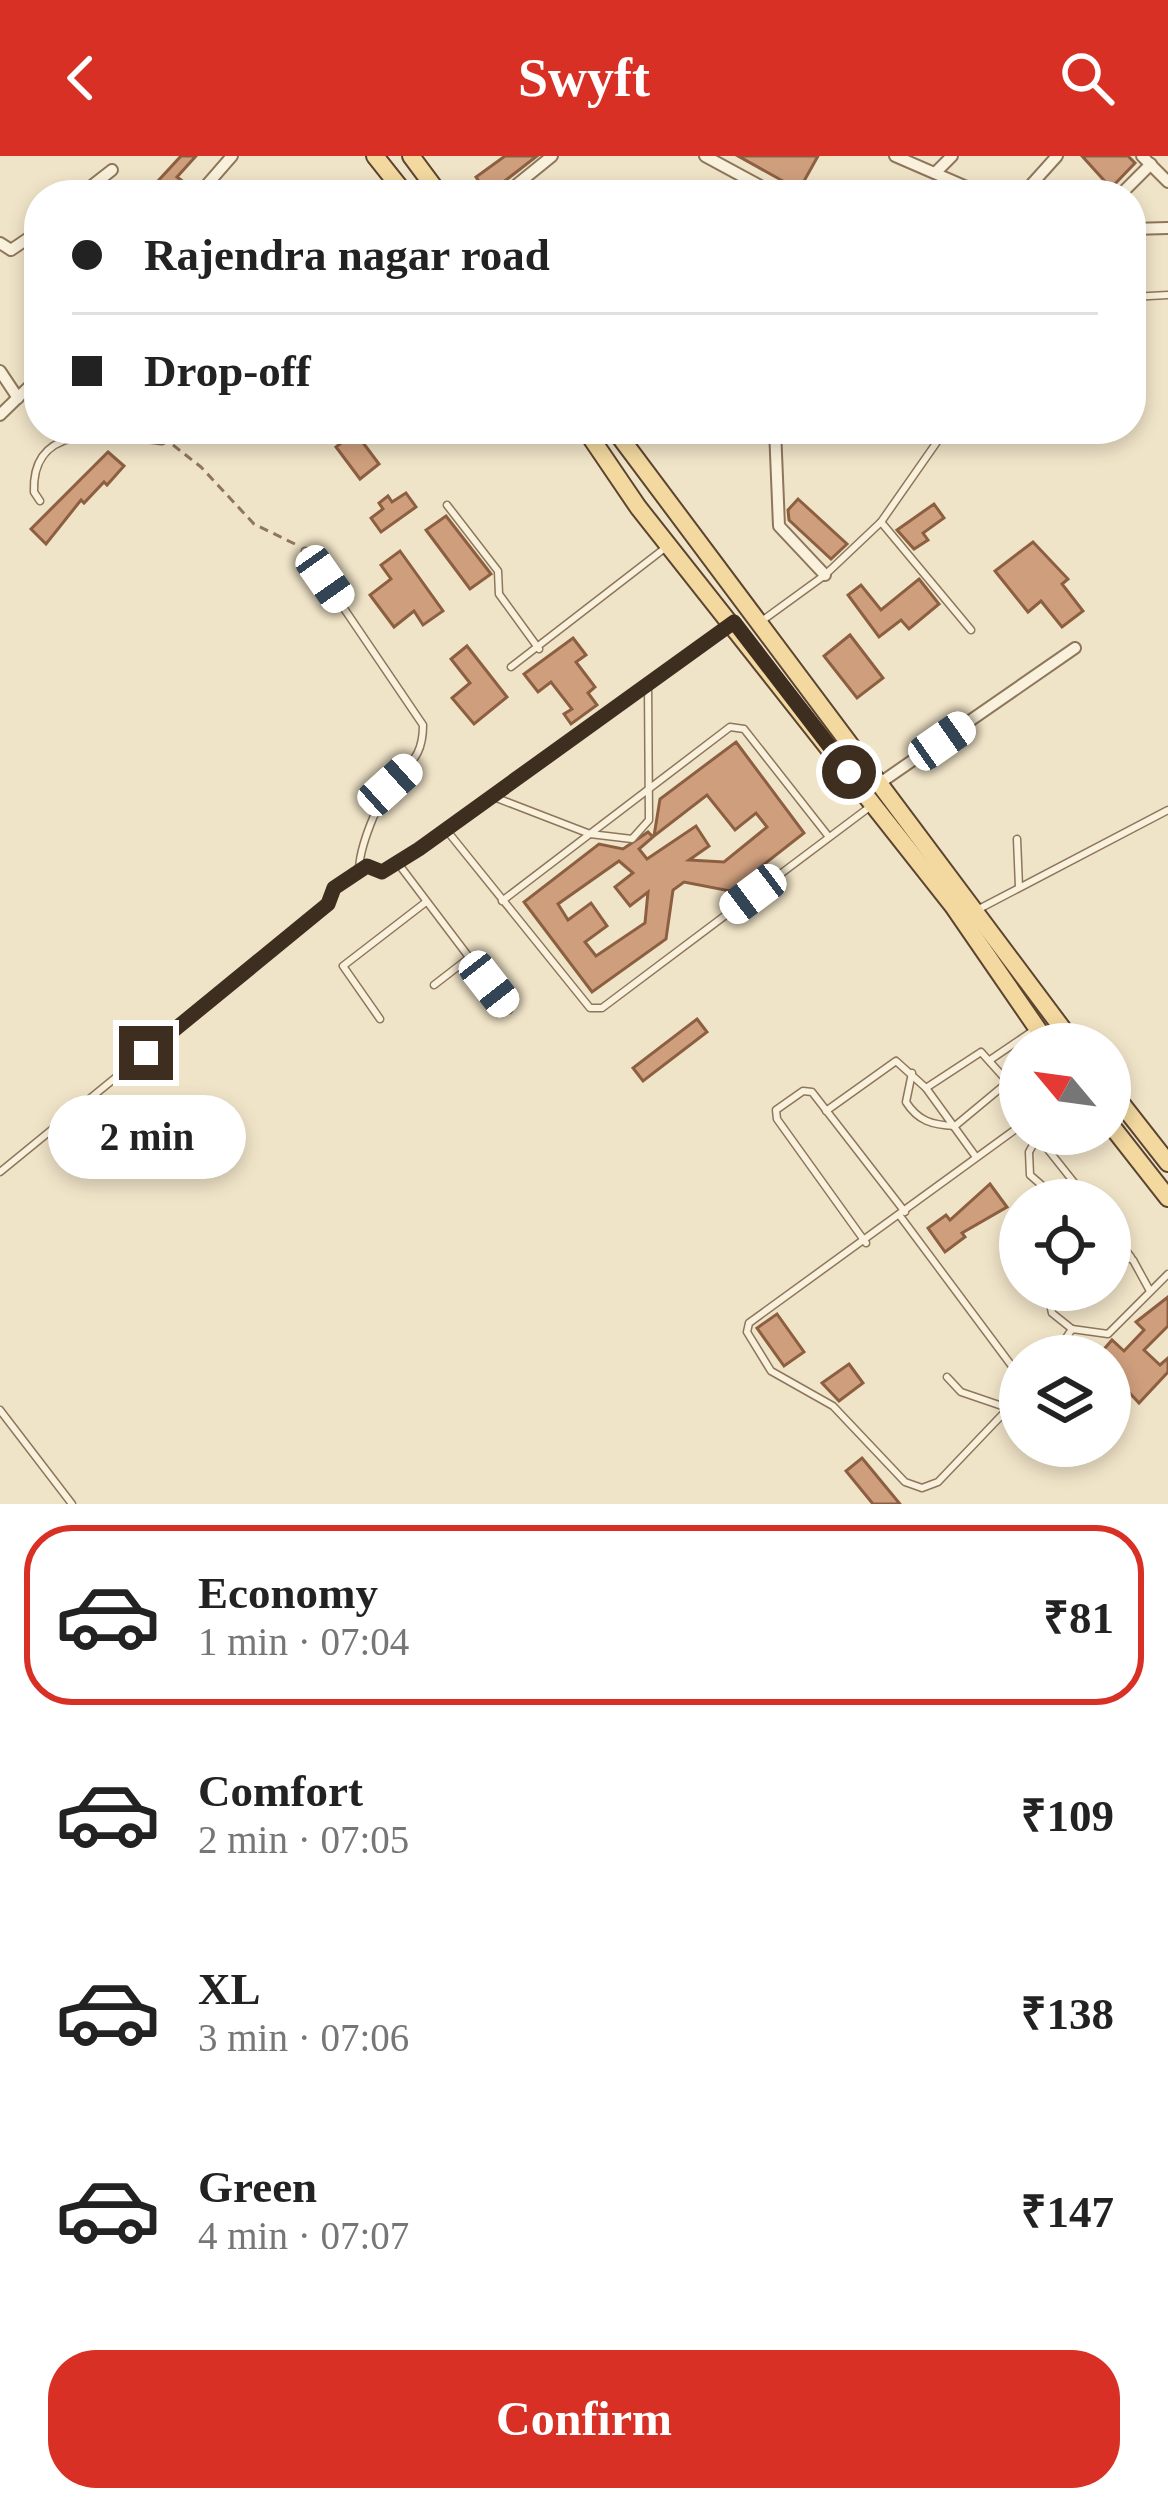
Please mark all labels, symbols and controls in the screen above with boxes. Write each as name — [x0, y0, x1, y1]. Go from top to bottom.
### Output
icon: back — [48, 45, 114, 111]
icon: search — [1054, 45, 1120, 111]
text: Swyft — [518, 48, 650, 108]
text: Rajendra nagar road — [144, 230, 550, 280]
text: Drop-off — [144, 346, 311, 396]
car — [290, 539, 360, 619]
car — [902, 706, 982, 776]
route start — [822, 745, 876, 799]
car — [351, 748, 429, 822]
car — [713, 858, 793, 930]
car — [453, 945, 525, 1023]
north arrow — [999, 1023, 1131, 1155]
map controls — [999, 1023, 1131, 1467]
route end — [119, 1026, 173, 1080]
callout: 2 min — [47, 1095, 245, 1179]
text: 2 min — [100, 1115, 194, 1158]
button: locate — [999, 1179, 1131, 1311]
button: layers — [999, 1335, 1131, 1467]
icon: car — [54, 1561, 162, 1669]
text: Economy — [198, 1568, 378, 1618]
text: ₹81 — [1043, 1593, 1114, 1643]
text: 1 min · 07:04 — [198, 1620, 409, 1663]
icon: car — [54, 1759, 162, 1867]
text: Comfort — [198, 1766, 363, 1816]
text: ₹109 — [1021, 1791, 1114, 1841]
text: 2 min · 07:05 — [198, 1818, 409, 1861]
icon: car — [54, 1957, 162, 2065]
text: XL — [198, 1964, 261, 2014]
text: ₹138 — [1021, 1989, 1114, 2039]
text: 3 min · 07:06 — [198, 2016, 409, 2059]
icon: car — [54, 2155, 162, 2263]
text: Green — [198, 2162, 317, 2212]
text: ₹147 — [1021, 2187, 1114, 2237]
text: 4 min · 07:07 — [198, 2214, 409, 2257]
button: Confirm — [48, 2350, 1120, 2488]

